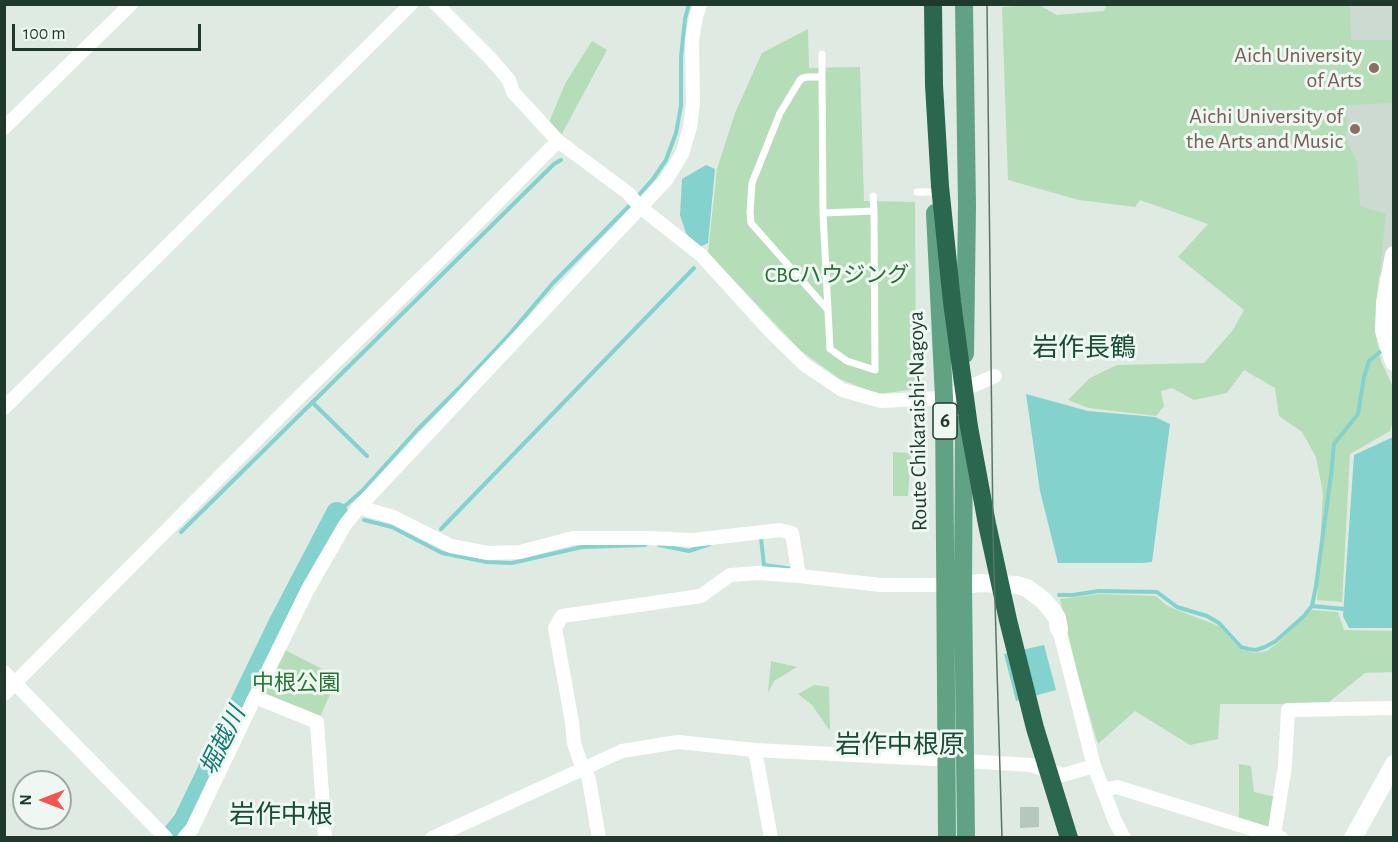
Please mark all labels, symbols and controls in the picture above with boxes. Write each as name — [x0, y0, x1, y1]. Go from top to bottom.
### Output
scale bar — [15, 12, 204, 50]
text: 100 m — [23, 25, 66, 43]
place label: Aich University of Arts — [1234, 42, 1362, 94]
marker: Aich University of Arts — [1367, 61, 1381, 75]
place label: Aichi University of the Arts and Music — [1186, 103, 1343, 154]
marker: Aichi University of the Arts and Music — [1348, 122, 1362, 136]
park label: CBCハウジング — [765, 262, 909, 288]
street label: Route Chikaraishi-Nagoya — [903, 311, 933, 531]
district label: 岩作長鶴 — [1032, 332, 1136, 364]
road number: 6 — [933, 403, 957, 439]
park label: 中根公園 — [252, 670, 340, 696]
water label: 堀越川 — [194, 702, 252, 780]
district label: 岩作中根原 — [835, 729, 965, 761]
north arrow — [12, 770, 72, 830]
text: N — [18, 794, 34, 806]
district label: 岩作中根 — [229, 799, 333, 831]

